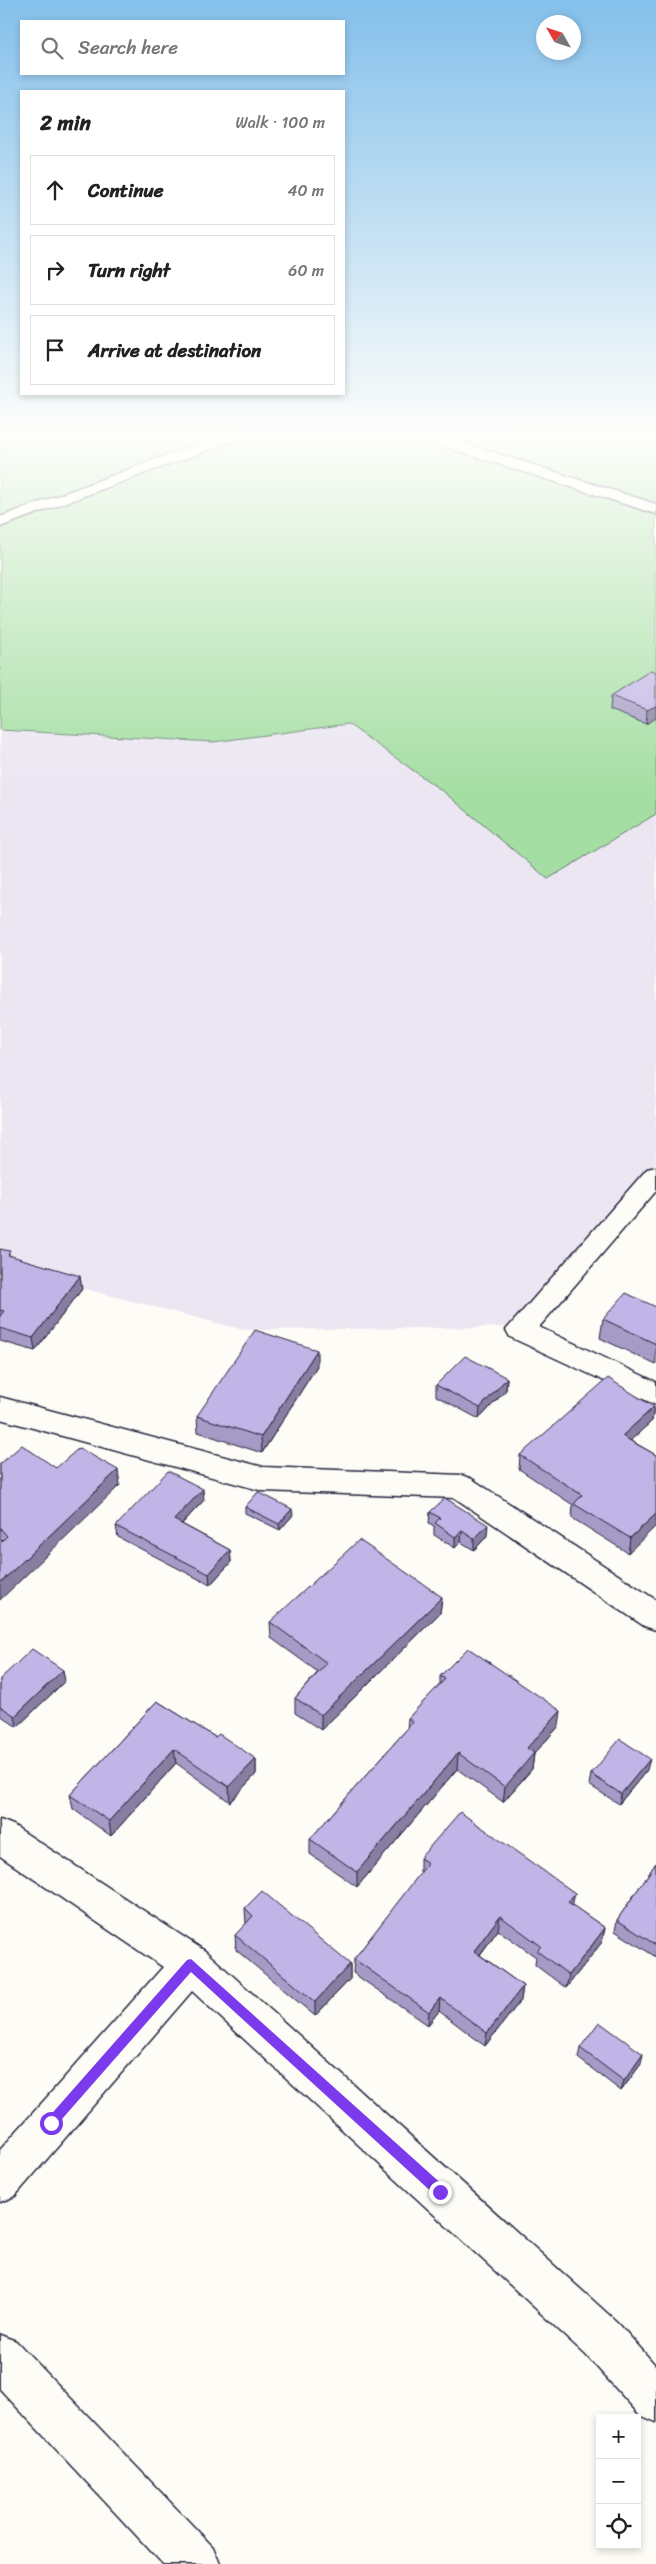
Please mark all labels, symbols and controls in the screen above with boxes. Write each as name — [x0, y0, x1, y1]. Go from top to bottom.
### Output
north arrow — [536, 15, 581, 60]
search box — [20, 20, 345, 75]
text: Search here — [78, 31, 178, 64]
icon: search — [38, 34, 66, 62]
text: 2 min — [40, 104, 91, 142]
text: Walk · 100 m — [235, 108, 325, 137]
text: Continue — [88, 174, 164, 207]
icon: ahead — [41, 176, 69, 204]
text: 40 m — [287, 176, 324, 205]
text: Turn right — [88, 254, 170, 287]
icon: right — [41, 256, 69, 284]
text: 60 m — [288, 256, 324, 285]
text: Arrive at destination — [88, 334, 261, 367]
icon: arrive — [41, 336, 69, 364]
route start — [40, 2112, 63, 2135]
route end — [429, 2181, 452, 2204]
map controls — [596, 2414, 641, 2549]
button: + — [596, 2414, 641, 2459]
button: − — [596, 2459, 641, 2504]
button: locate — [596, 2504, 641, 2549]

